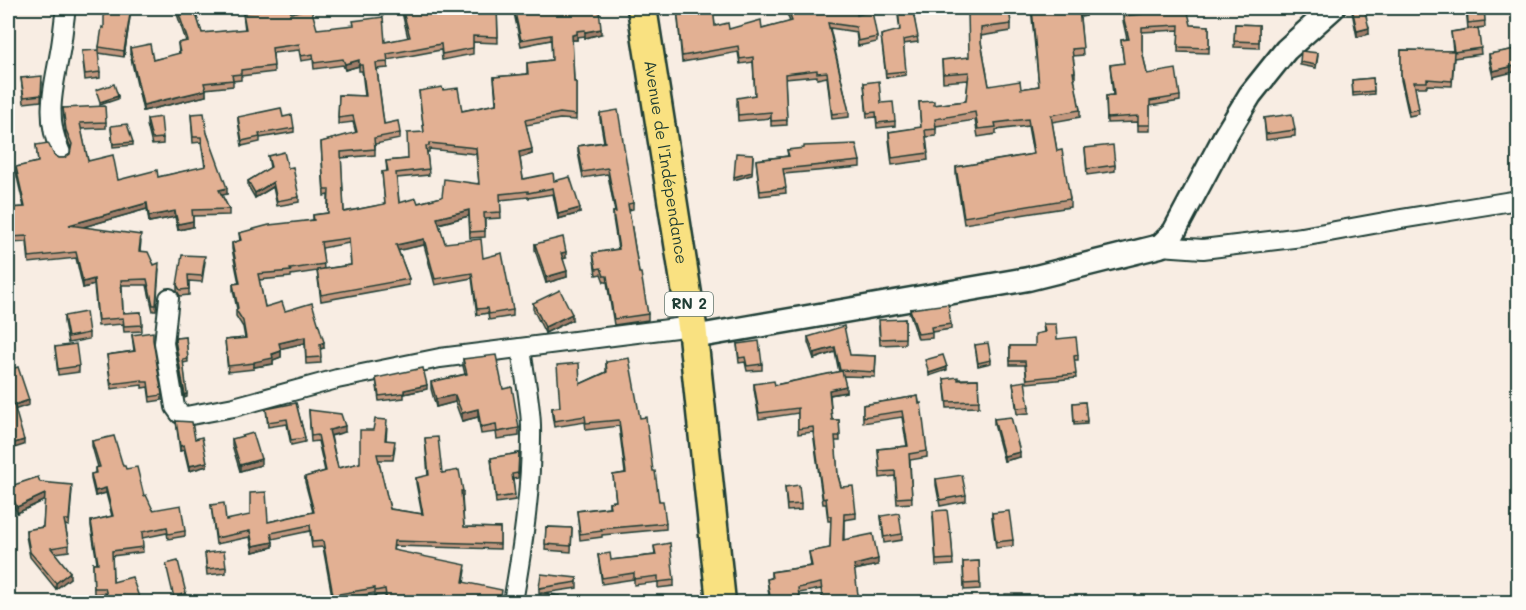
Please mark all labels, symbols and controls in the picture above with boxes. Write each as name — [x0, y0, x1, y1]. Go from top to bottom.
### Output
street label: Avenue de l'Indépendance — [640, 59, 693, 266]
road number: RN 2 — [665, 292, 713, 316]

